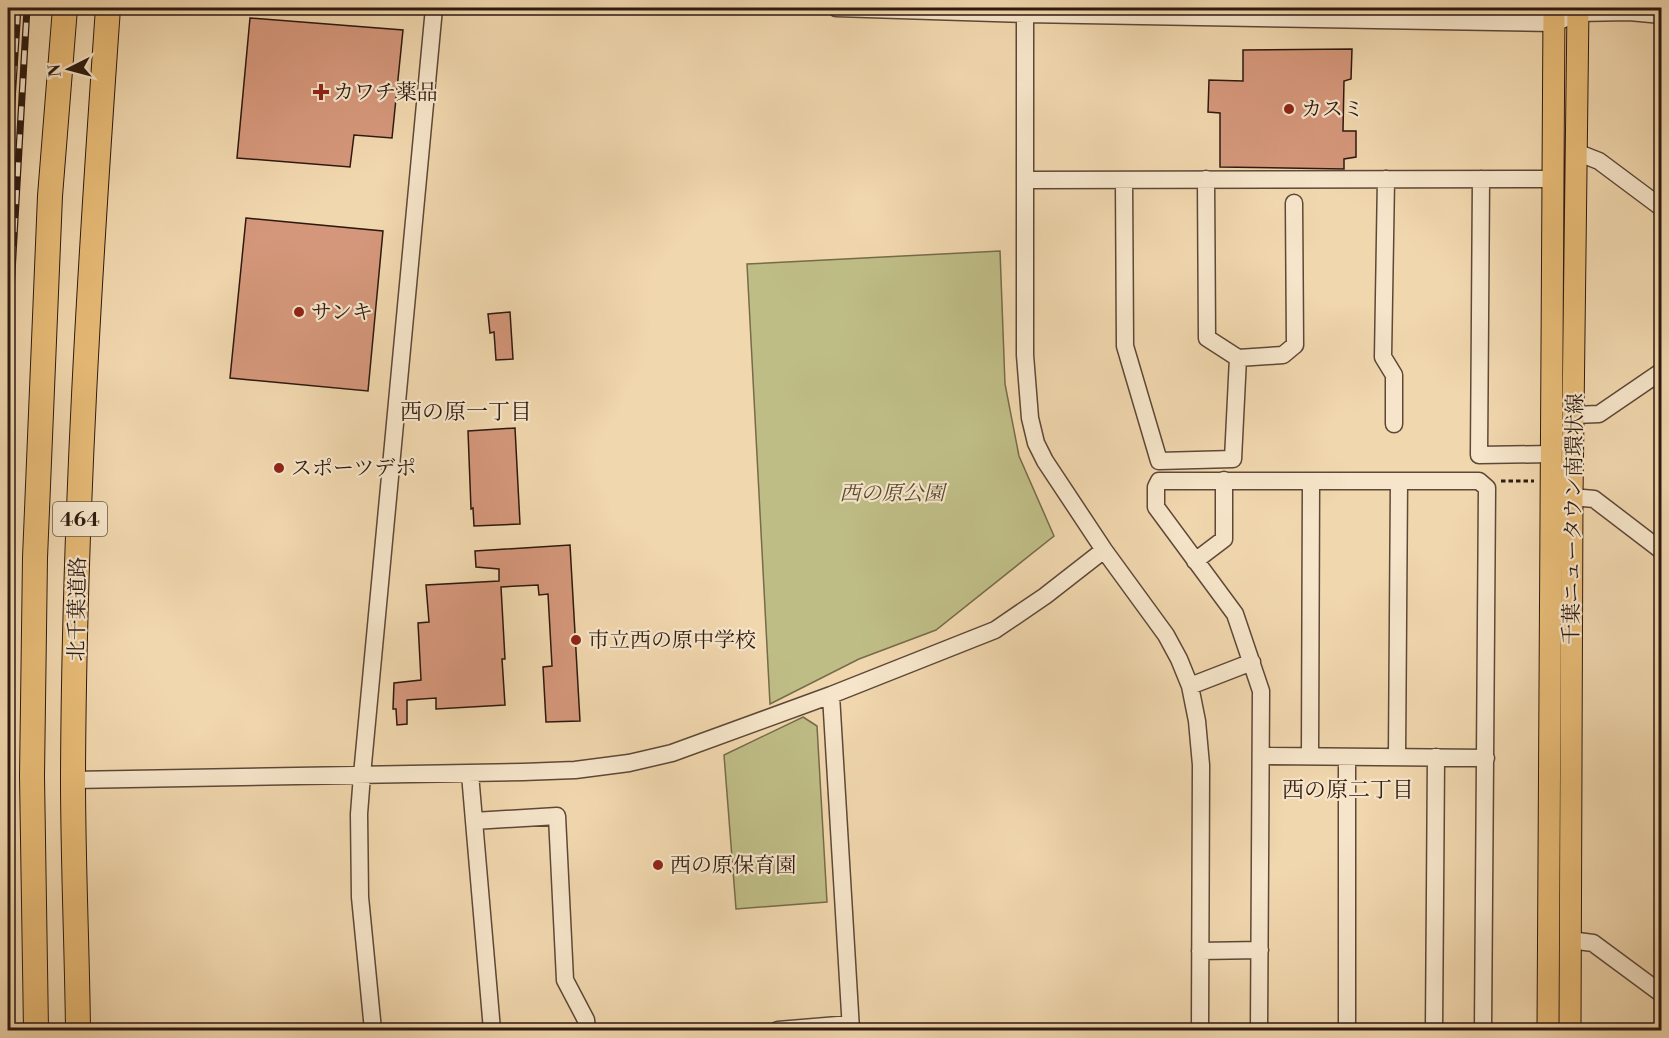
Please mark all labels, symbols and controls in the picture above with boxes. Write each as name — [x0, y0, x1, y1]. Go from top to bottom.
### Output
north arrow — [39, 39, 99, 99]
text: N — [44, 63, 66, 78]
place label: カワチ薬品 — [333, 80, 438, 106]
marker: カワチ薬品 — [314, 85, 328, 99]
place label: カスミ — [1301, 97, 1364, 123]
marker: カスミ — [1282, 102, 1296, 116]
place label: サンキ — [311, 300, 373, 326]
marker: サンキ — [292, 305, 306, 319]
street label: 千葉ニュータウン南環状線 — [1559, 393, 1589, 645]
district label: 西の原一丁目 — [400, 399, 532, 426]
place label: スポーツデポ — [291, 456, 416, 482]
marker: スポーツデポ — [272, 461, 286, 475]
park label: 西の原公園 — [840, 481, 947, 507]
road number: 464 — [53, 502, 107, 536]
street label: 北千葉道路 — [64, 556, 92, 662]
place label: 市立西の原中学校 — [588, 628, 756, 654]
marker: 市立西の原中学校 — [569, 633, 583, 647]
district label: 西の原二丁目 — [1282, 777, 1414, 804]
place label: 西の原保育園 — [670, 853, 796, 879]
marker: 西の原保育園 — [651, 858, 665, 872]

